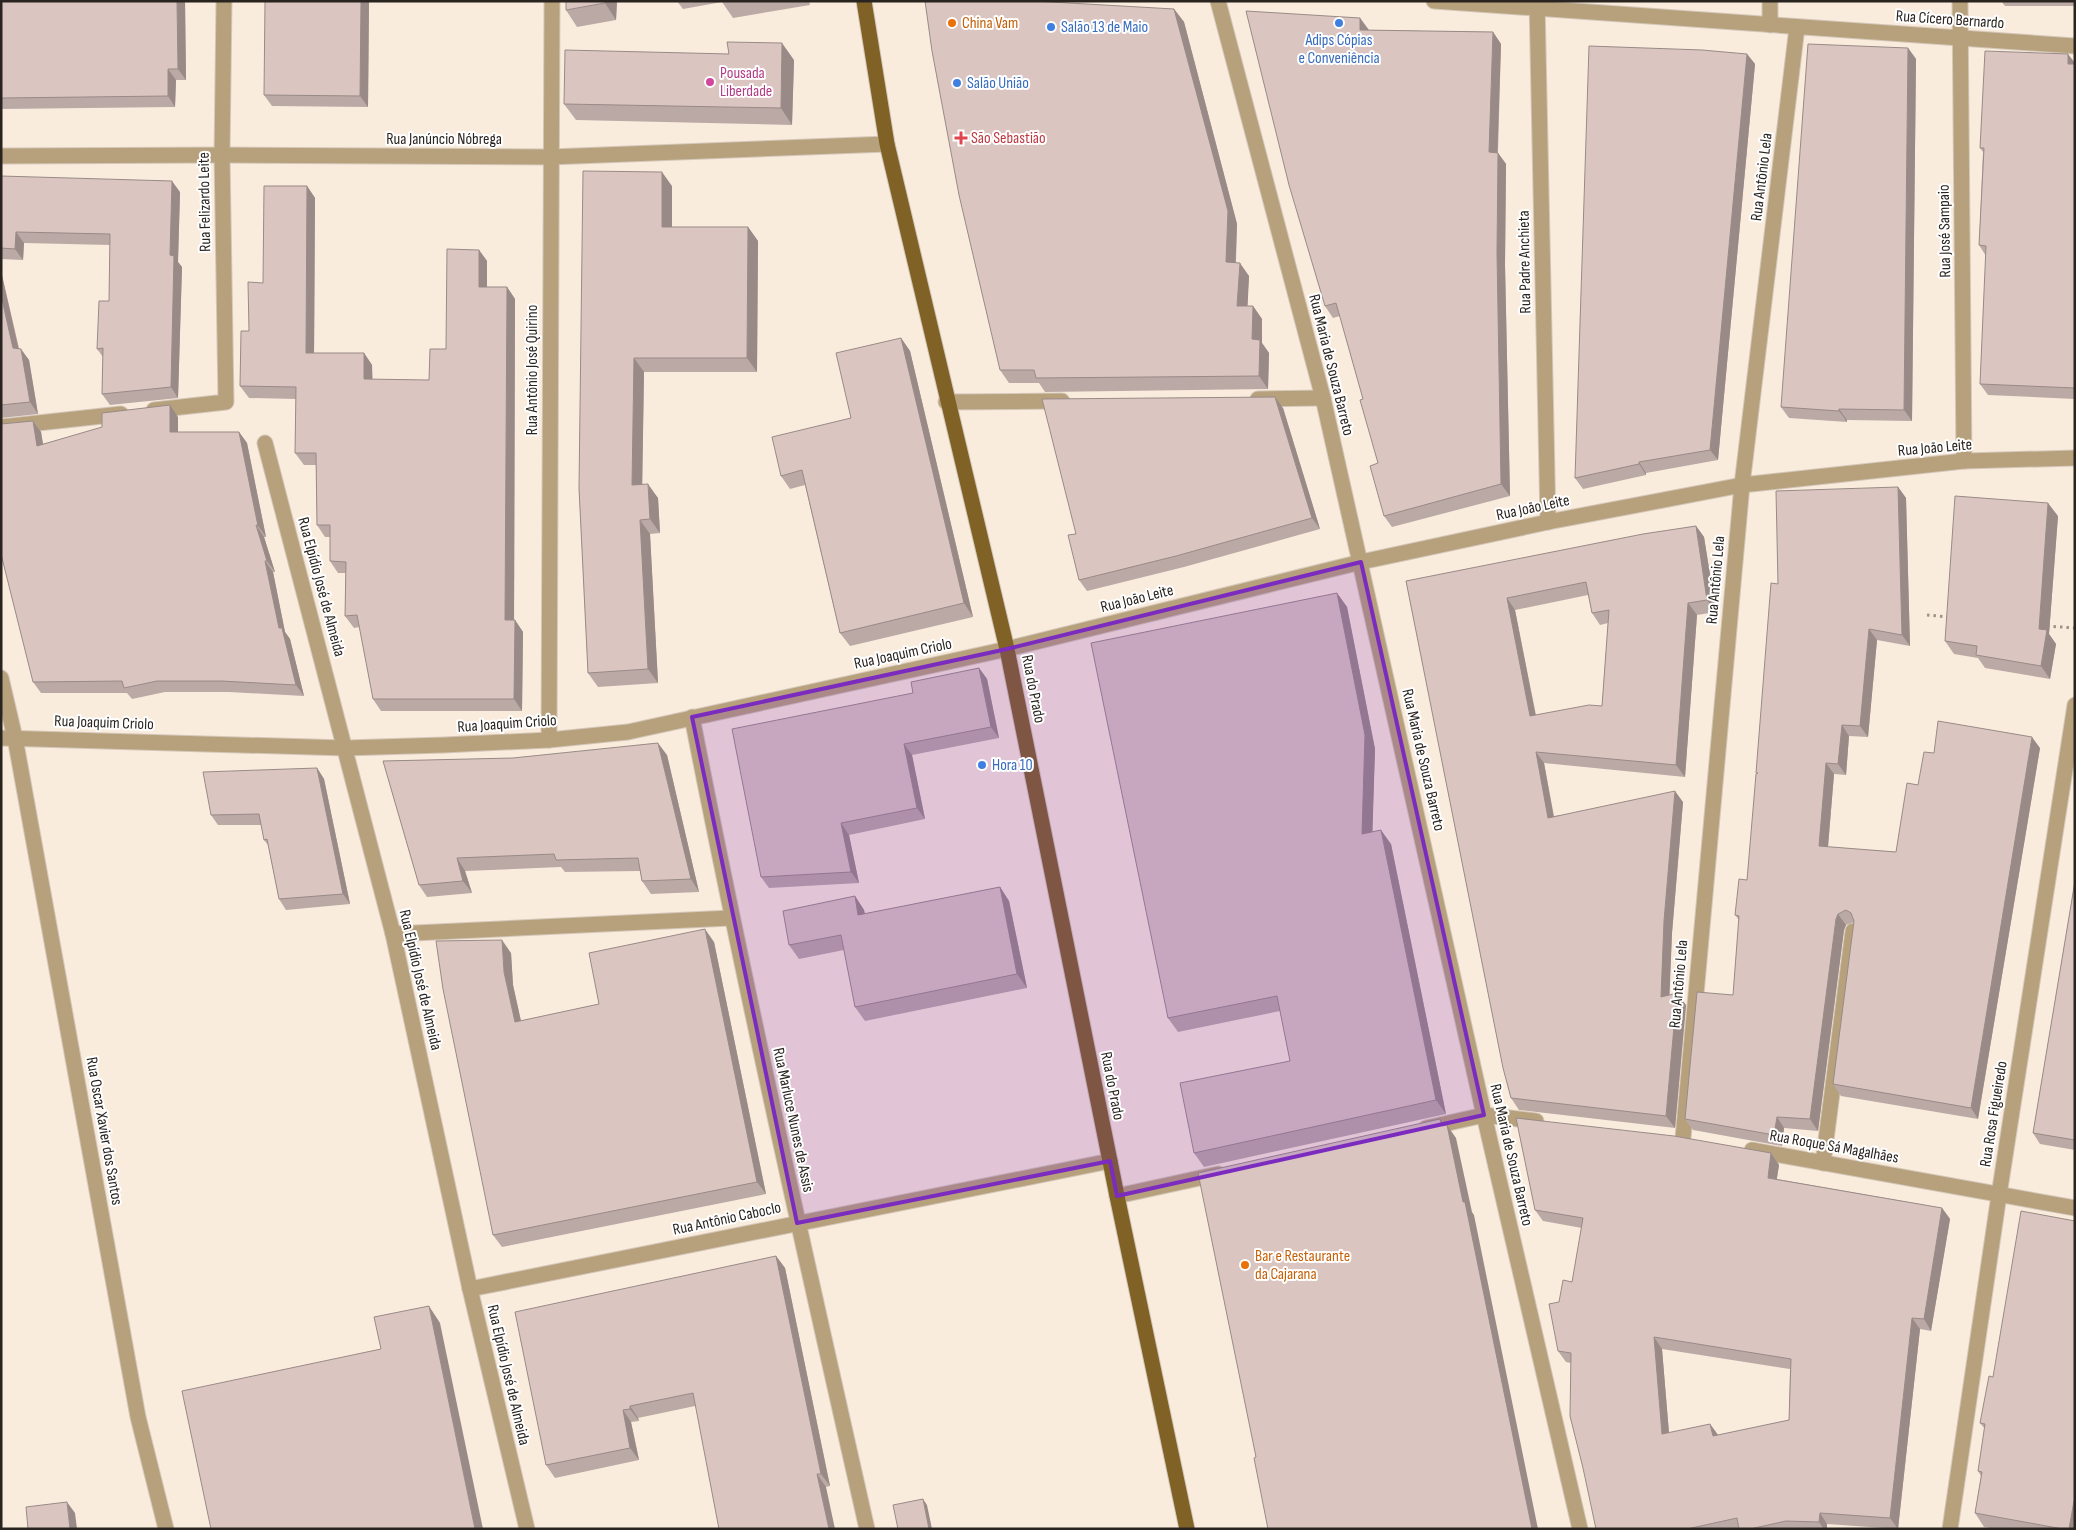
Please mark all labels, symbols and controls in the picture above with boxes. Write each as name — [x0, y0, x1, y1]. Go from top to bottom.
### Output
street label: Rua Cícero Bernardo — [1895, 7, 2005, 33]
place label: China Vam — [962, 14, 1018, 33]
marker: China Vam — [946, 17, 958, 29]
marker: Adips Cópias e Conveniência — [1333, 17, 1345, 29]
place label: Salão 13 de Maio — [1061, 18, 1148, 37]
marker: Salão 13 de Maio — [1045, 21, 1057, 33]
place label: Adips Cópias e Conveniência — [1298, 31, 1380, 68]
place label: Pousada Liberdade — [720, 64, 772, 101]
place label: Salão União — [967, 74, 1029, 93]
marker: Pousada Liberdade — [704, 76, 716, 88]
marker: Salão União — [951, 77, 963, 89]
place label: São Sebastião — [971, 129, 1046, 148]
street label: Rua Janúncio Nóbrega — [386, 130, 502, 149]
marker: São Sebastião — [955, 132, 967, 144]
street label: Rua Antônio Lela — [1747, 132, 1777, 222]
street label: Rua Felizardo Leite — [195, 152, 215, 252]
street label: Rua José Sampaio — [1935, 184, 1955, 278]
street label: Rua Padre Anchieta — [1515, 210, 1535, 314]
street label: Rua Maria de Souza Barreto — [1304, 292, 1358, 438]
street label: Rua Antônio José Quirino — [523, 305, 542, 435]
street label: Rua João Leite — [1897, 435, 1973, 461]
street label: Rua João Leite — [1495, 491, 1571, 525]
street label: Rua Elpídio José de Almeida — [293, 515, 349, 659]
street label: Rua Antônio Lela — [1703, 535, 1729, 625]
street label: Rua João Leite — [1099, 581, 1175, 617]
street label: Rua Joaquim Criolo — [852, 634, 954, 674]
street label: Rua do Prado — [1017, 653, 1049, 725]
street label: Rua Maria de Souza Barreto — [1397, 687, 1449, 833]
street label: Rua Joaquim Criolo — [457, 711, 557, 737]
street label: Rua Joaquim Criolo — [54, 712, 154, 734]
place label: Hora 10 — [992, 756, 1033, 775]
marker: Hora 10 — [976, 759, 988, 771]
street label: Rua Elpídio José de Almeida — [395, 908, 445, 1052]
street label: Rua Antônio Lela — [1666, 939, 1692, 1029]
street label: Rua Marluce Nunes de Assis — [768, 1046, 818, 1194]
street label: Rua do Prado — [1096, 1050, 1128, 1122]
street label: Rua Oscar Xavier dos Santos — [82, 1055, 126, 1207]
street label: Rua Rosa Figueiredo — [1976, 1060, 2012, 1168]
street label: Rua Maria de Souza Barreto — [1485, 1082, 1537, 1228]
street label: Rua Roque Sá Magalhães — [1768, 1126, 1900, 1168]
street label: Rua Antônio Caboclo — [671, 1198, 783, 1240]
place label: Bar e Restaurante da Cajarana — [1255, 1247, 1350, 1284]
marker: Bar e Restaurante da Cajarana — [1239, 1259, 1251, 1271]
street label: Rua Elpídio José de Almeida — [483, 1303, 533, 1447]

